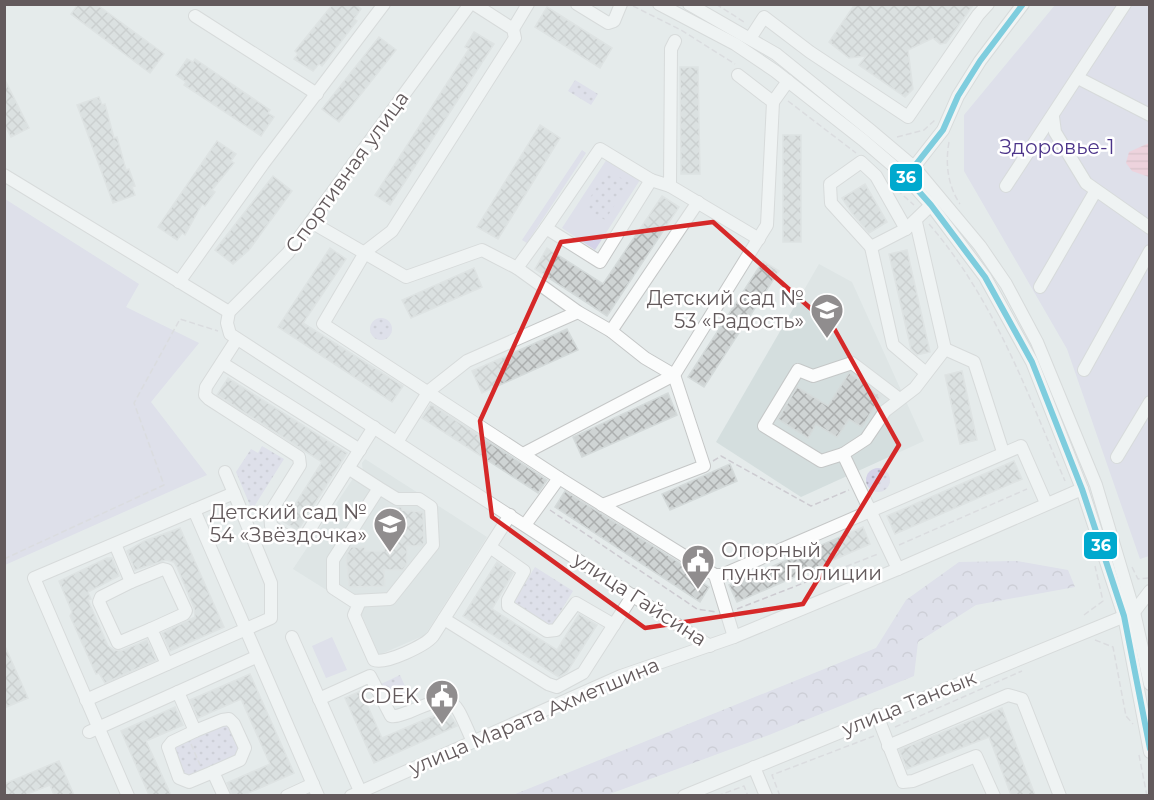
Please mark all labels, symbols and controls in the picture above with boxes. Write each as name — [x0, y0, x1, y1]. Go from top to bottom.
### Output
street label: Спортивная улица — [280, 86, 414, 258]
park label: Здоровье-1 — [999, 135, 1115, 159]
line badge: 36 — [889, 163, 923, 192]
text: 36 — [895, 168, 916, 187]
place label: Детский сад № 53 «Радость» — [647, 286, 804, 333]
school or university icon: Детский сад № 53 «Радость» — [809, 292, 845, 339]
place label: Детский сад № 54 «Звёздочка» — [210, 500, 367, 547]
school or university icon: Детский сад № 54 «Звёздочка» — [372, 506, 408, 553]
line badge: 36 — [1083, 531, 1118, 560]
text: 36 — [1090, 536, 1111, 555]
place label: Опорный пункт Полиции — [721, 538, 882, 585]
public building icon: Опорный пункт Полиции — [680, 543, 716, 590]
street label: улица Гайсина — [568, 546, 711, 651]
street label: улица Марата Ахметшина — [404, 652, 663, 780]
street label: улица Тансык — [837, 665, 980, 741]
public building icon: CDEK — [424, 678, 460, 725]
place label: CDEK — [361, 684, 420, 708]

